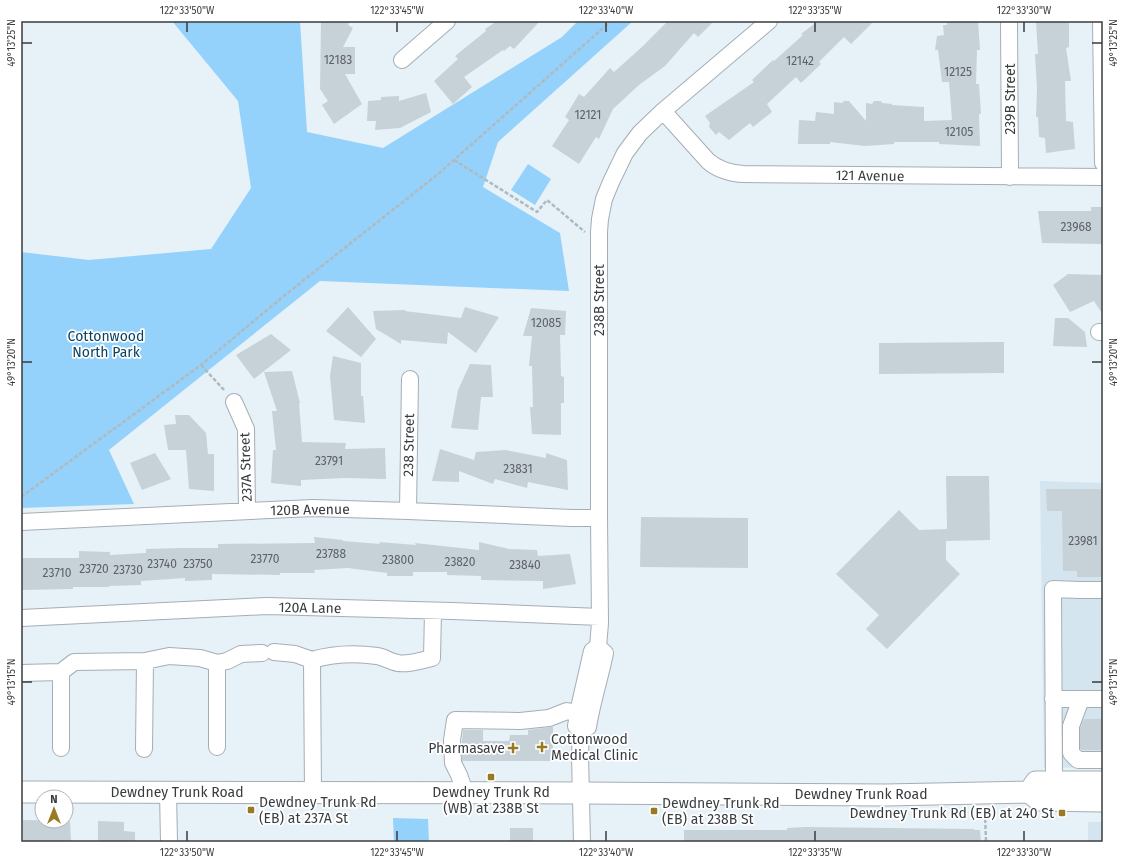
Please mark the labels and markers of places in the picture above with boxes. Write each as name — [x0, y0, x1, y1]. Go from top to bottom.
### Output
place label: Cottonwood Medical Clinic — [551, 731, 639, 764]
place label: Pharmasave — [428, 740, 505, 757]
marker: Cottonwood Medical Clinic — [536, 741, 548, 753]
marker: Pharmasave — [508, 743, 518, 753]
marker: Dewdney Trunk Rd (WB) at 238B St — [486, 772, 496, 782]
place label: Dewdney Trunk Rd (WB) at 238B St — [432, 784, 550, 817]
place label: Dewdney Trunk Rd (EB) at 237A St — [259, 794, 377, 827]
place label: Dewdney Trunk Rd (EB) at 238B St — [662, 795, 780, 828]
marker: Dewdney Trunk Rd (EB) at 237A St — [246, 805, 256, 815]
place label: Dewdney Trunk Rd (EB) at 240 St — [849, 805, 1055, 822]
marker: Dewdney Trunk Rd (EB) at 238B St — [649, 806, 659, 816]
marker: Dewdney Trunk Rd (EB) at 240 St — [1057, 808, 1067, 818]

